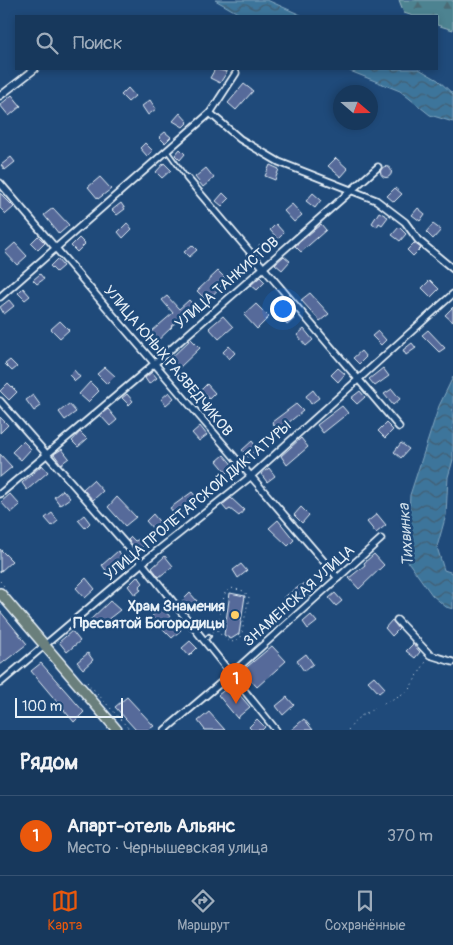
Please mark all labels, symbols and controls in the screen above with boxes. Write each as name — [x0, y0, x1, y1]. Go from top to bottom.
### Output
search box — [15, 15, 438, 70]
icon: search — [33, 29, 61, 57]
text: Поиск — [73, 31, 123, 55]
north arrow — [333, 85, 378, 130]
street label: УЛИЦА ТАНКИСТОВ — [171, 233, 283, 333]
street label: УЛИЦА ЮНЫХ РАЗВЕДЧИКОВ — [99, 282, 237, 440]
your location — [270, 296, 296, 322]
street label: УЛИЦА ПРОЛЕТАРСКОЙ ДИКТАТУРЫ — [100, 417, 296, 585]
water label: Тихвинка — [394, 501, 418, 567]
street label: ЗНАМЕНСКАЯ УЛИЦА — [239, 541, 359, 651]
place label: Храм Знамения Пресвятой Богородицы — [73, 597, 225, 633]
marker: Храм Знамения Пресвятой Богородицы — [229, 609, 241, 621]
pin: 1 — [220, 663, 252, 704]
scale bar — [15, 695, 122, 718]
text: 100 m — [22, 698, 62, 715]
text: Рядом — [20, 749, 78, 776]
text: Апарт-отель Альянс — [67, 814, 236, 838]
text: 1 — [33, 826, 39, 846]
text: 370 m — [387, 826, 433, 846]
text: Место · Чернышевская улица — [67, 838, 268, 858]
tab: Карта — [47, 887, 82, 934]
tab: Маршрут — [177, 887, 230, 934]
tab: Сохранённые — [325, 887, 406, 934]

